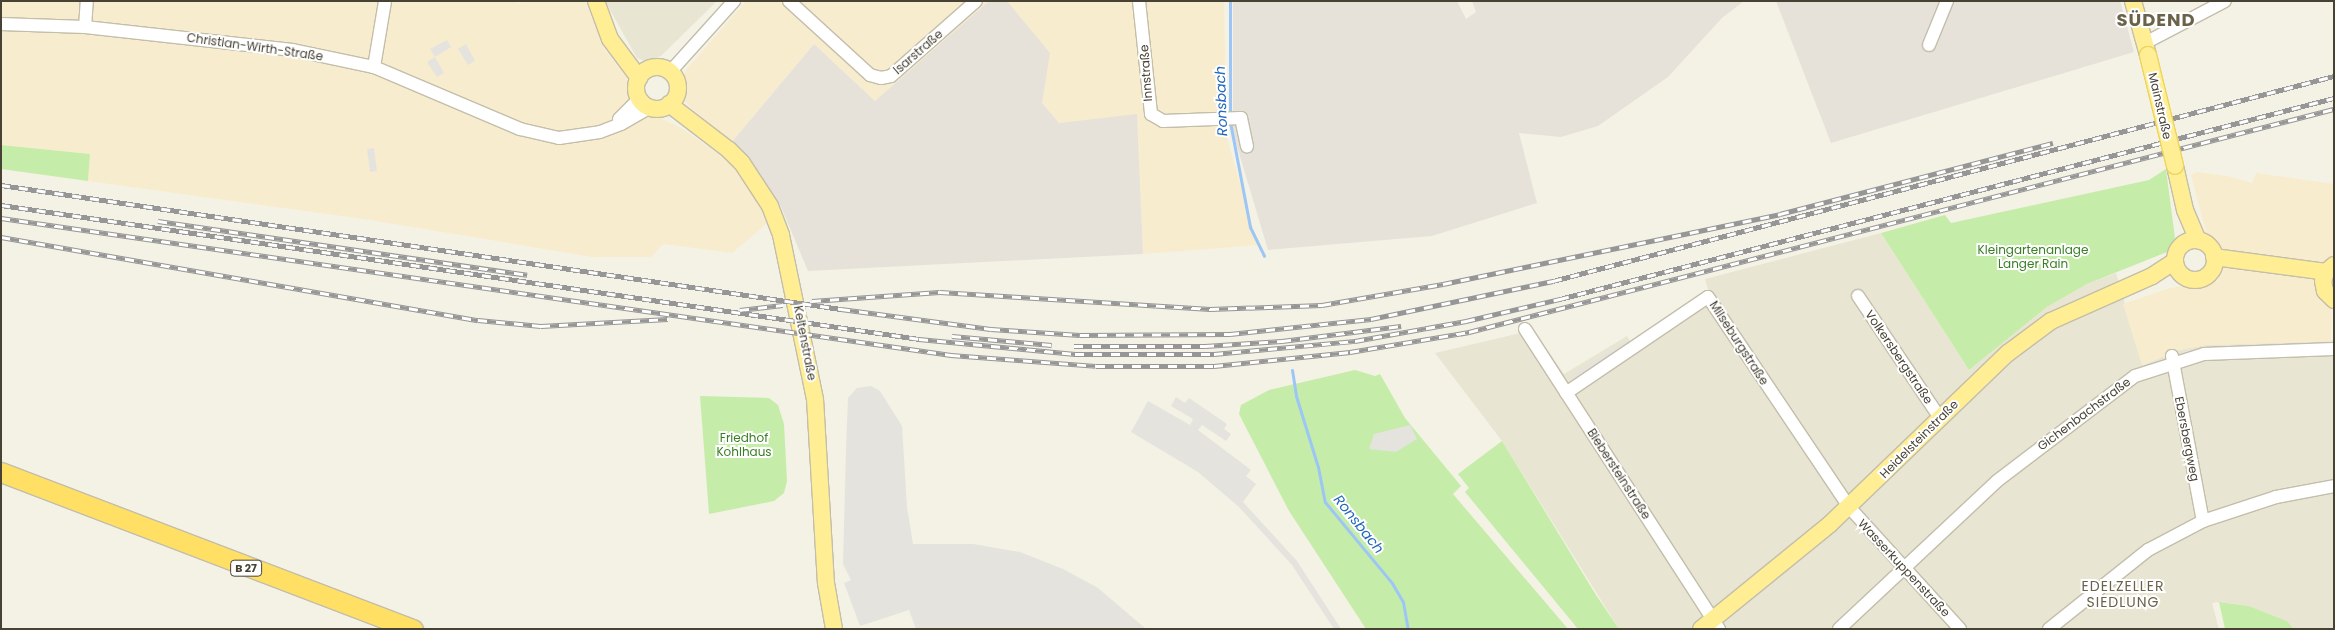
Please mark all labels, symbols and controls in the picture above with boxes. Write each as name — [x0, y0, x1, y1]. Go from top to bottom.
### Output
district label: SÜDEND — [2116, 9, 2196, 31]
street label: Isarstraße — [890, 27, 946, 77]
street label: Christian-Wirth-Straße — [186, 30, 324, 64]
street label: Innstraße — [1137, 44, 1155, 102]
water label: Ronsbach — [1211, 66, 1231, 136]
street label: Mainstraße — [2145, 71, 2175, 141]
park label: Kleingartenanlage Langer Rain — [1978, 243, 2088, 271]
street label: Milseburgstraße — [1707, 298, 1771, 388]
street label: Keltenstraße — [791, 304, 819, 382]
street label: Volkersbergstraße — [1862, 307, 1936, 407]
street label: Gichenbachstraße — [2035, 374, 2133, 454]
street label: Ebersbergweg — [2172, 395, 2202, 483]
street label: Heidelsteinstraße — [1877, 397, 1961, 481]
street label: Biebersteinstraße — [1584, 426, 1654, 522]
park label: Friedhof Kohlhaus — [716, 431, 772, 459]
water label: Ronsbach — [1330, 491, 1388, 557]
street label: Wasserkuppenstraße — [1855, 516, 1953, 620]
road number: B 27 — [230, 560, 262, 576]
district label: EDELZELLER SIEDLUNG — [2080, 578, 2166, 610]

